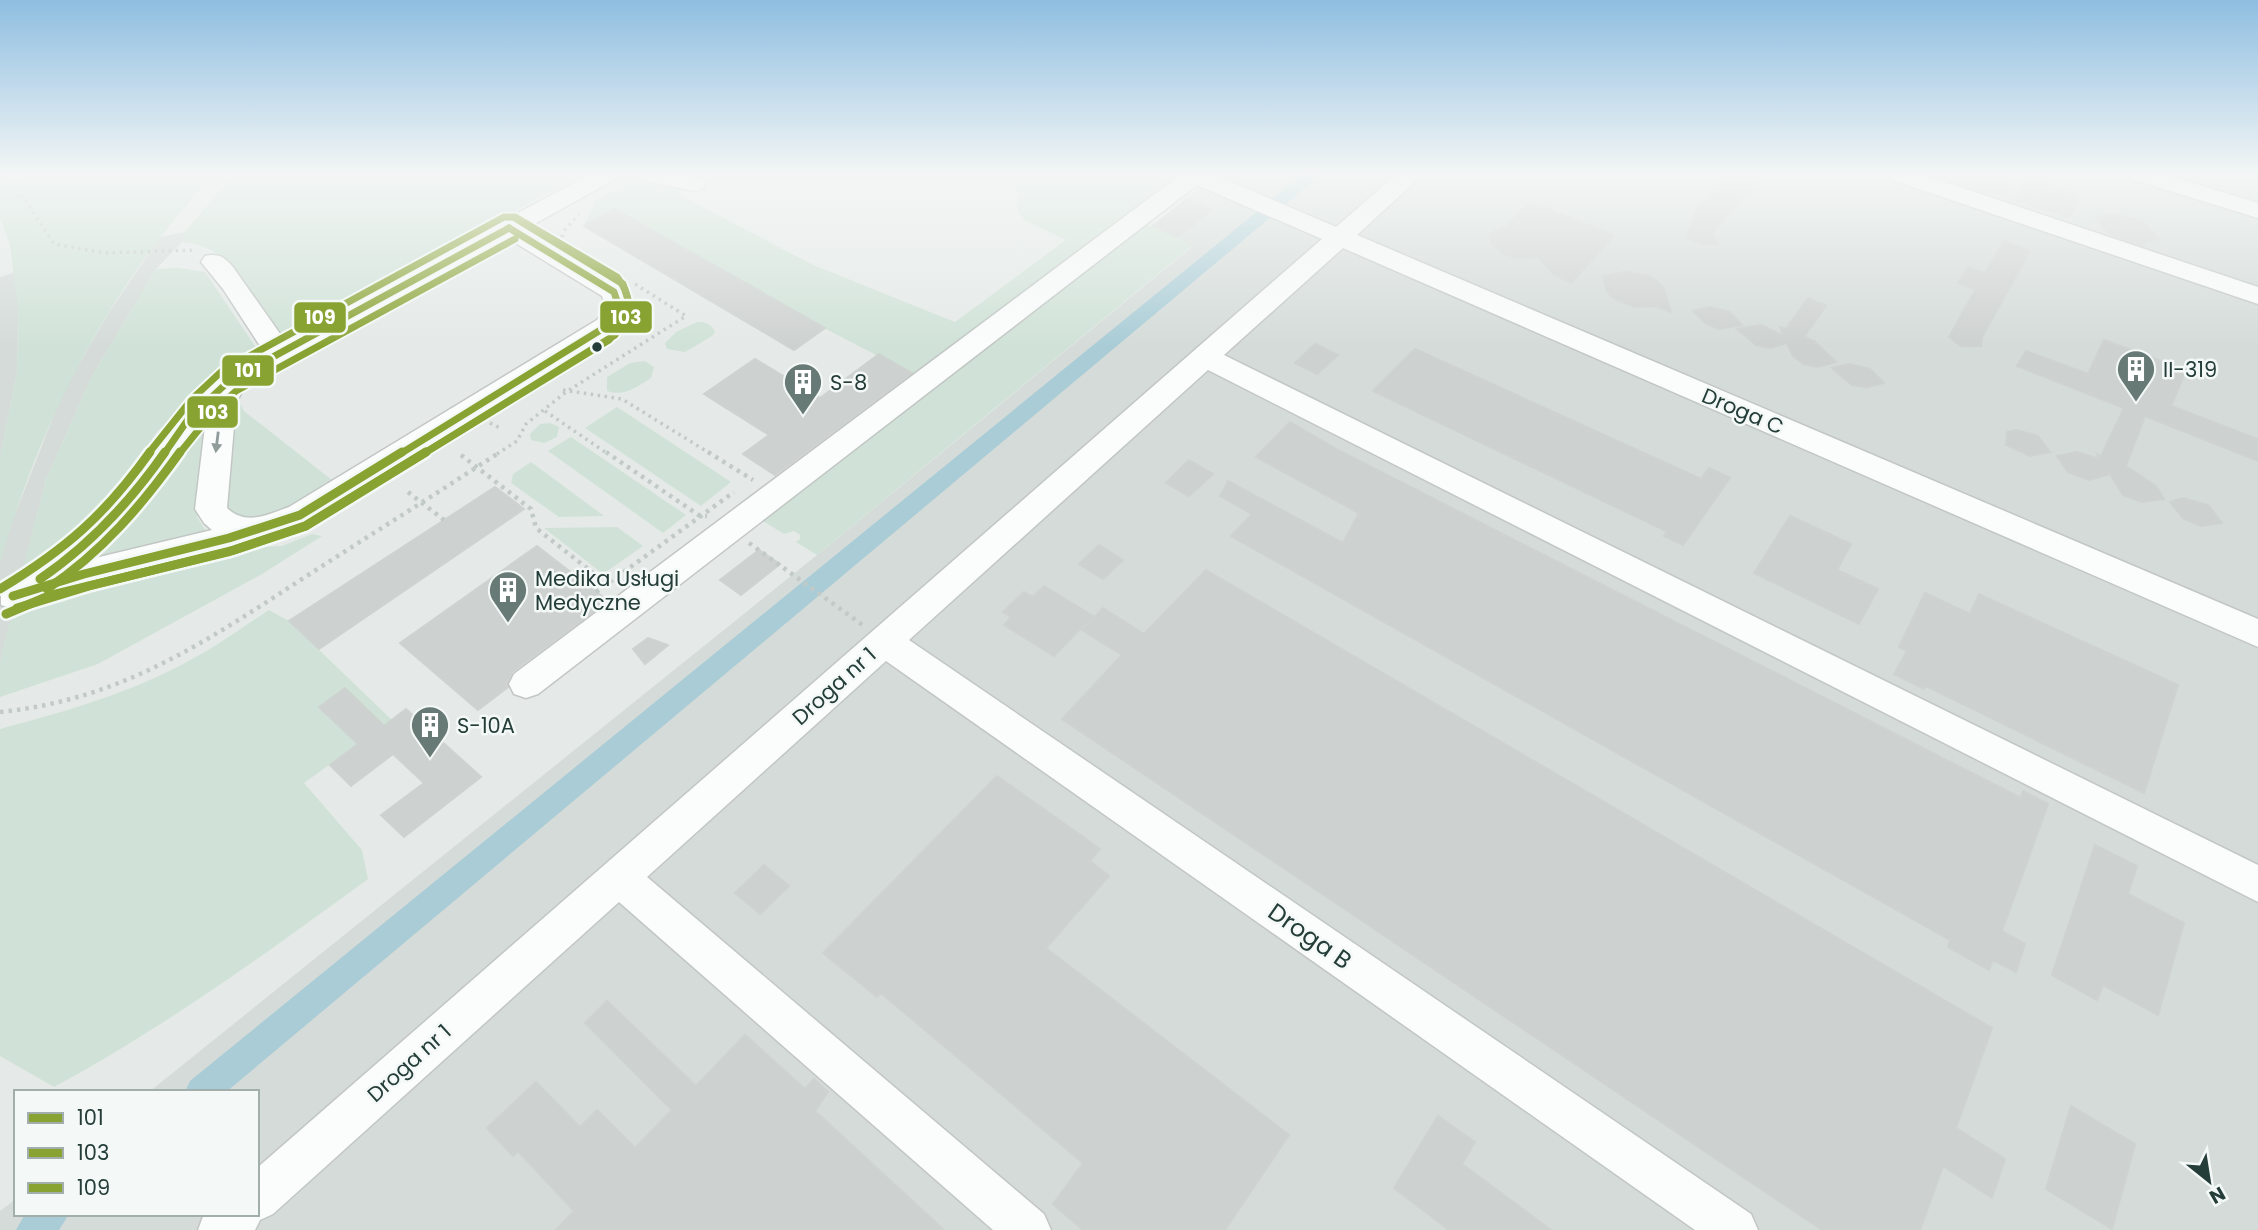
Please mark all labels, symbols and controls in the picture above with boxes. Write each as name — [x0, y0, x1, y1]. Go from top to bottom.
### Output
line badge: 103 — [599, 300, 653, 334]
line badge: 109 — [293, 301, 347, 334]
text: 109 — [304, 304, 336, 331]
text: 103 — [610, 304, 642, 331]
unlabelled marker — [590, 340, 604, 354]
building icon: II-319 — [2115, 348, 2157, 403]
line badge: 101 — [221, 354, 275, 387]
place label: II-319 — [2163, 355, 2217, 384]
text: 101 — [235, 357, 261, 384]
building icon: S-8 — [782, 361, 824, 416]
place label: S-8 — [830, 368, 867, 397]
street label: Droga C — [1698, 381, 1788, 441]
line badge: 103 — [186, 395, 239, 429]
text: 103 — [197, 399, 229, 426]
one-way arrow — [212, 431, 223, 453]
place label: Medika Usługi Medyczne — [535, 564, 679, 617]
building icon: Medika Usługi Medyczne — [487, 569, 529, 624]
street label: Droga nr 1 — [786, 641, 882, 731]
building icon: S-10A — [409, 704, 451, 759]
place label: S-10A — [457, 711, 515, 740]
street label: Droga B — [1262, 895, 1358, 977]
street label: Droga nr 1 — [361, 1018, 457, 1108]
legend — [14, 1090, 259, 1216]
text: 101 — [77, 1103, 104, 1132]
text: 103 — [77, 1138, 109, 1167]
north arrow — [2174, 1146, 2244, 1216]
text: 109 — [77, 1173, 110, 1202]
text: N — [2204, 1180, 2230, 1211]

